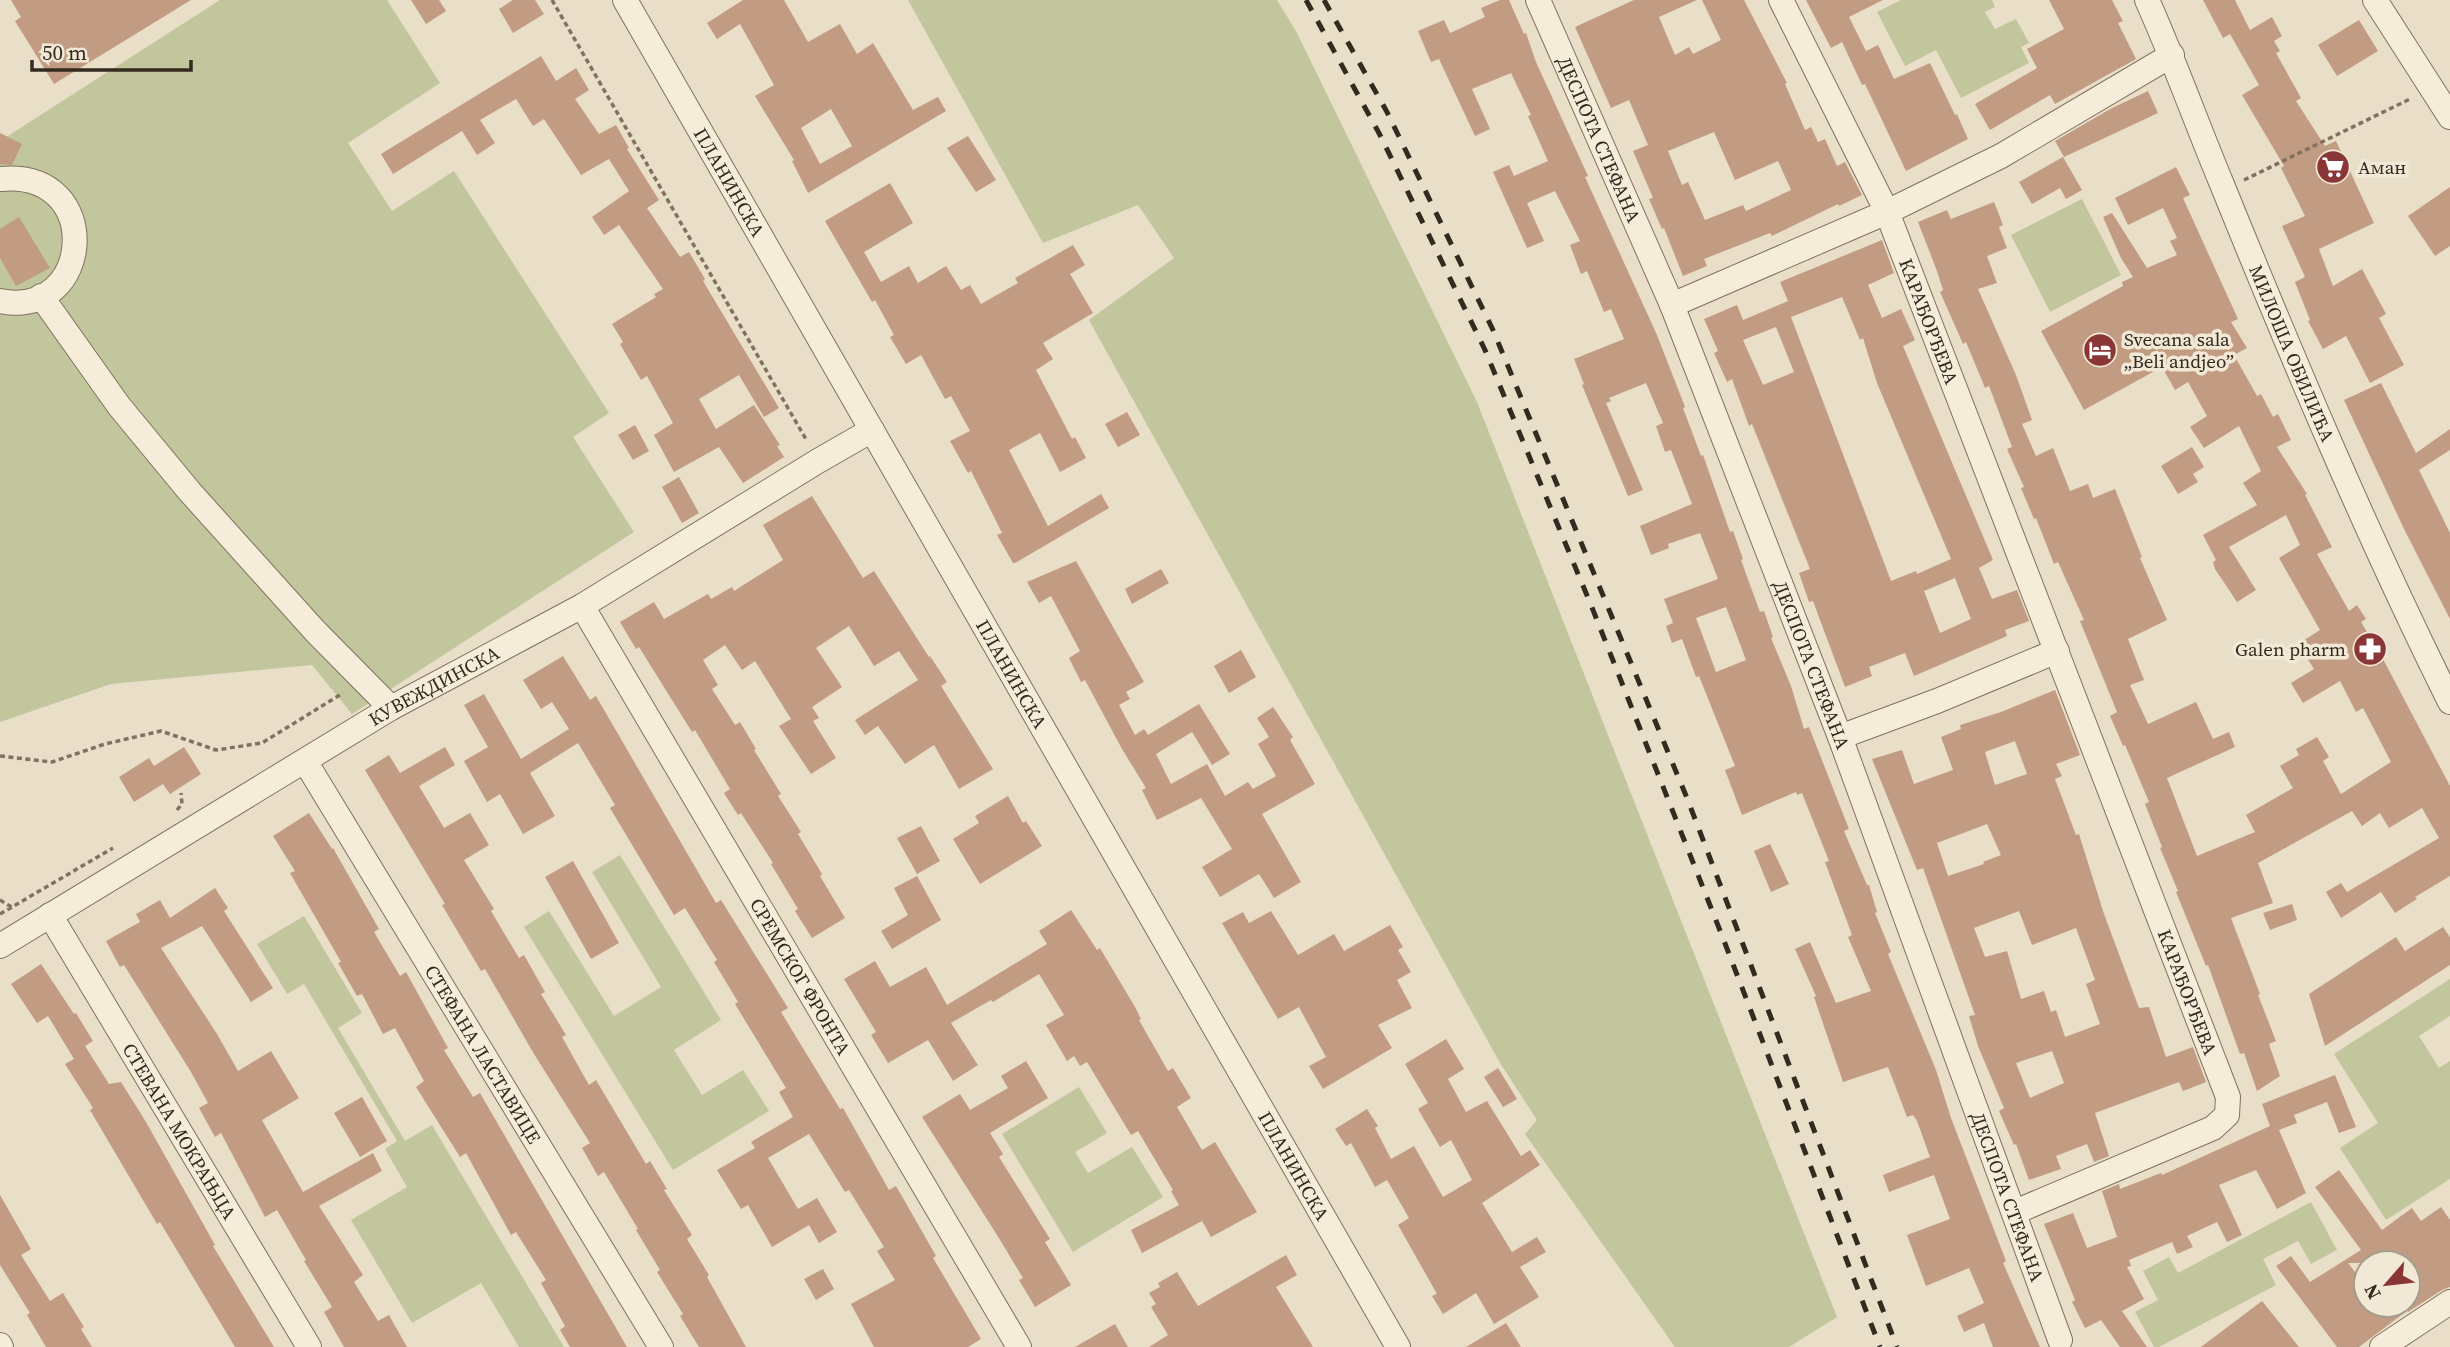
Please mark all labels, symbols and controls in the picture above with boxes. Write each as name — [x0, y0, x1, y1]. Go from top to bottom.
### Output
scale bar — [32, 28, 191, 72]
text: 50 m — [42, 38, 87, 67]
street label: ДЕСПОТА СТЕФАНА — [1551, 52, 1647, 227]
street label: ПЛАНИНСКА — [688, 123, 771, 242]
supermarket icon: Аман — [2314, 148, 2352, 186]
place label: Аман — [2358, 154, 2406, 180]
street label: КАРАЂОРЂЕВА — [1893, 254, 1965, 388]
street label: МИЛОША ОБИЛИЋА — [2243, 261, 2341, 446]
place label: Svecana sala „Beli andjeo” — [2124, 326, 2234, 374]
hotel icon: Svecana sala „Beli andjeo” — [2081, 331, 2119, 369]
street label: ДЕСПОТА СТЕФАНА — [1767, 576, 1856, 753]
street label: ПЛАНИНСКА — [970, 615, 1054, 734]
pharmacy icon: Galen pharm — [2351, 630, 2389, 668]
place label: Galen pharm — [2235, 636, 2346, 662]
street label: КУВЕЖДИНСКА — [363, 639, 504, 732]
street label: СРЕМСКОГ ФРОНТА — [744, 893, 857, 1060]
street label: КАРАЂОРЂЕВА — [2152, 925, 2224, 1059]
street label: СТЕФАНА ЛАСТАВИЦЕ — [419, 960, 547, 1148]
street label: СТЕВАНА МОКРАЊЦА — [117, 1038, 243, 1225]
street label: ПЛАНИНСКА — [1252, 1106, 1336, 1225]
street label: ДЕСПОТА СТЕФАНА — [1965, 1108, 2051, 1286]
north arrow — [2352, 1249, 2422, 1319]
text: N — [2357, 1280, 2387, 1304]

